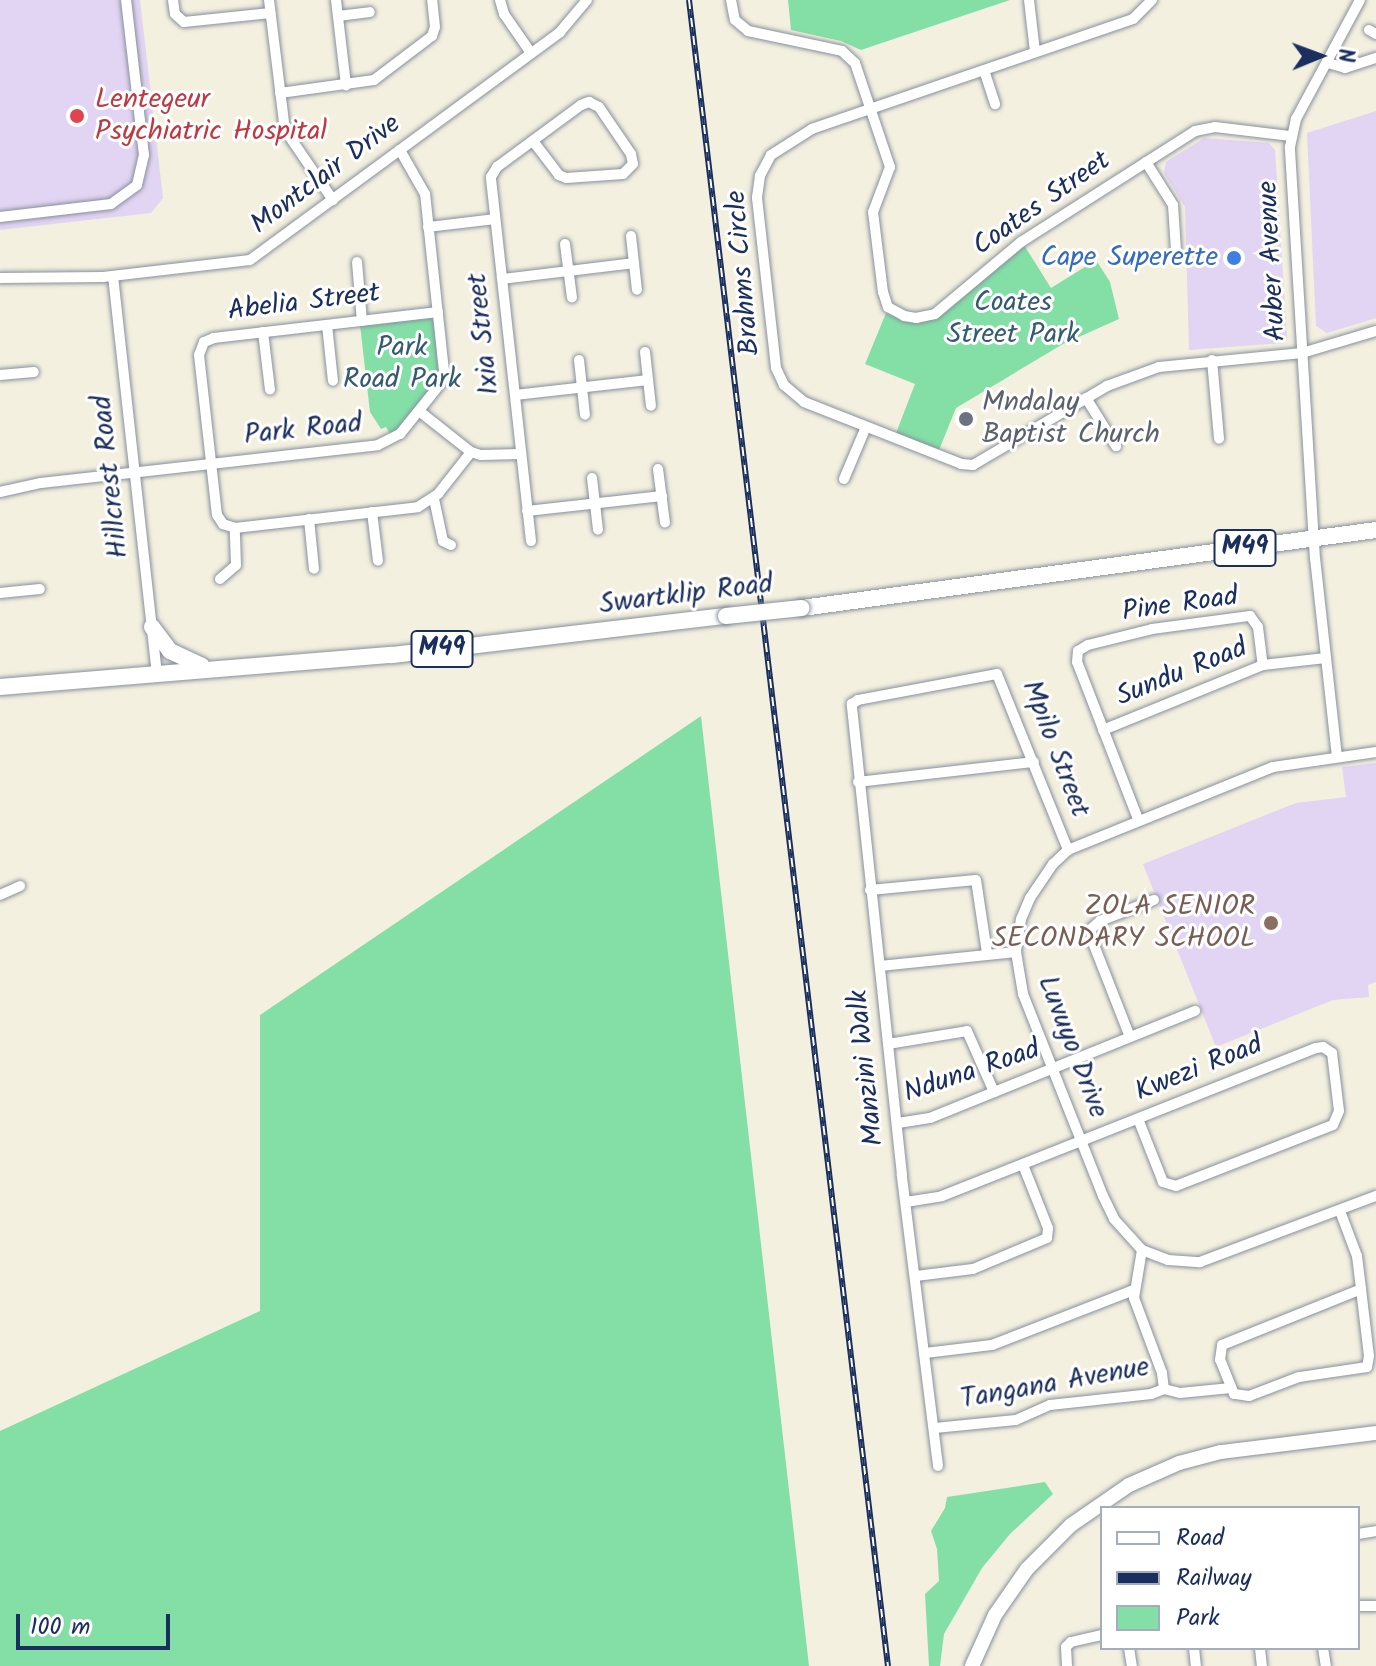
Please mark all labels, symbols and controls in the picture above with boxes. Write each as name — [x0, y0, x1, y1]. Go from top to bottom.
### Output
north arrow — [1280, 16, 1360, 96]
text: N — [1327, 48, 1362, 63]
place label: Lentegeur Psychiatric Hospital — [95, 83, 327, 149]
marker: Lentegeur Psychiatric Hospital — [66, 105, 88, 127]
street label: Montclair Drive — [245, 108, 407, 242]
street label: Coates Street — [967, 144, 1117, 264]
street label: Auber Avenue — [1252, 180, 1294, 342]
street label: Brahms Circle — [720, 189, 768, 357]
place label: Cape Superette — [1040, 241, 1218, 275]
marker: Cape Superette — [1225, 249, 1243, 267]
street label: Ixia Street — [461, 271, 507, 397]
street label: Abelia Street — [226, 277, 382, 329]
park label: Coates Street Park — [947, 286, 1079, 352]
park label: Park Road Park — [343, 331, 461, 397]
place label: Mndalay Baptist Church — [982, 386, 1160, 452]
street label: Hillcrest Road — [86, 394, 136, 560]
street label: Park Road — [243, 407, 363, 453]
marker: Mndalay Baptist Church — [957, 410, 975, 428]
road number: M49 — [1213, 526, 1277, 570]
street label: Swartklip Road — [597, 568, 775, 622]
street label: Pine Road — [1120, 580, 1240, 630]
road number: M49 — [410, 627, 474, 671]
street label: Sundu Road — [1112, 632, 1252, 714]
street label: Mpilo Street — [1014, 676, 1096, 822]
place label: ZOLA SENIOR SECONDARY SCHOOL — [992, 890, 1255, 956]
marker: ZOLA SENIOR SECONDARY SCHOOL — [1262, 914, 1280, 932]
street label: Luvuyo Drive — [1030, 971, 1114, 1123]
street label: Manzini Walk — [842, 988, 892, 1148]
street label: Kwezi Road — [1130, 1028, 1268, 1110]
street label: Nduna Road — [899, 1033, 1045, 1111]
street label: Tangana Avenue — [958, 1351, 1152, 1417]
legend — [1100, 1506, 1360, 1650]
text: Road — [1176, 1519, 1224, 1558]
text: Railway — [1176, 1559, 1252, 1598]
scale bar — [20, 1598, 174, 1648]
text: Park — [1176, 1599, 1220, 1638]
text: 100 m — [30, 1608, 90, 1647]

